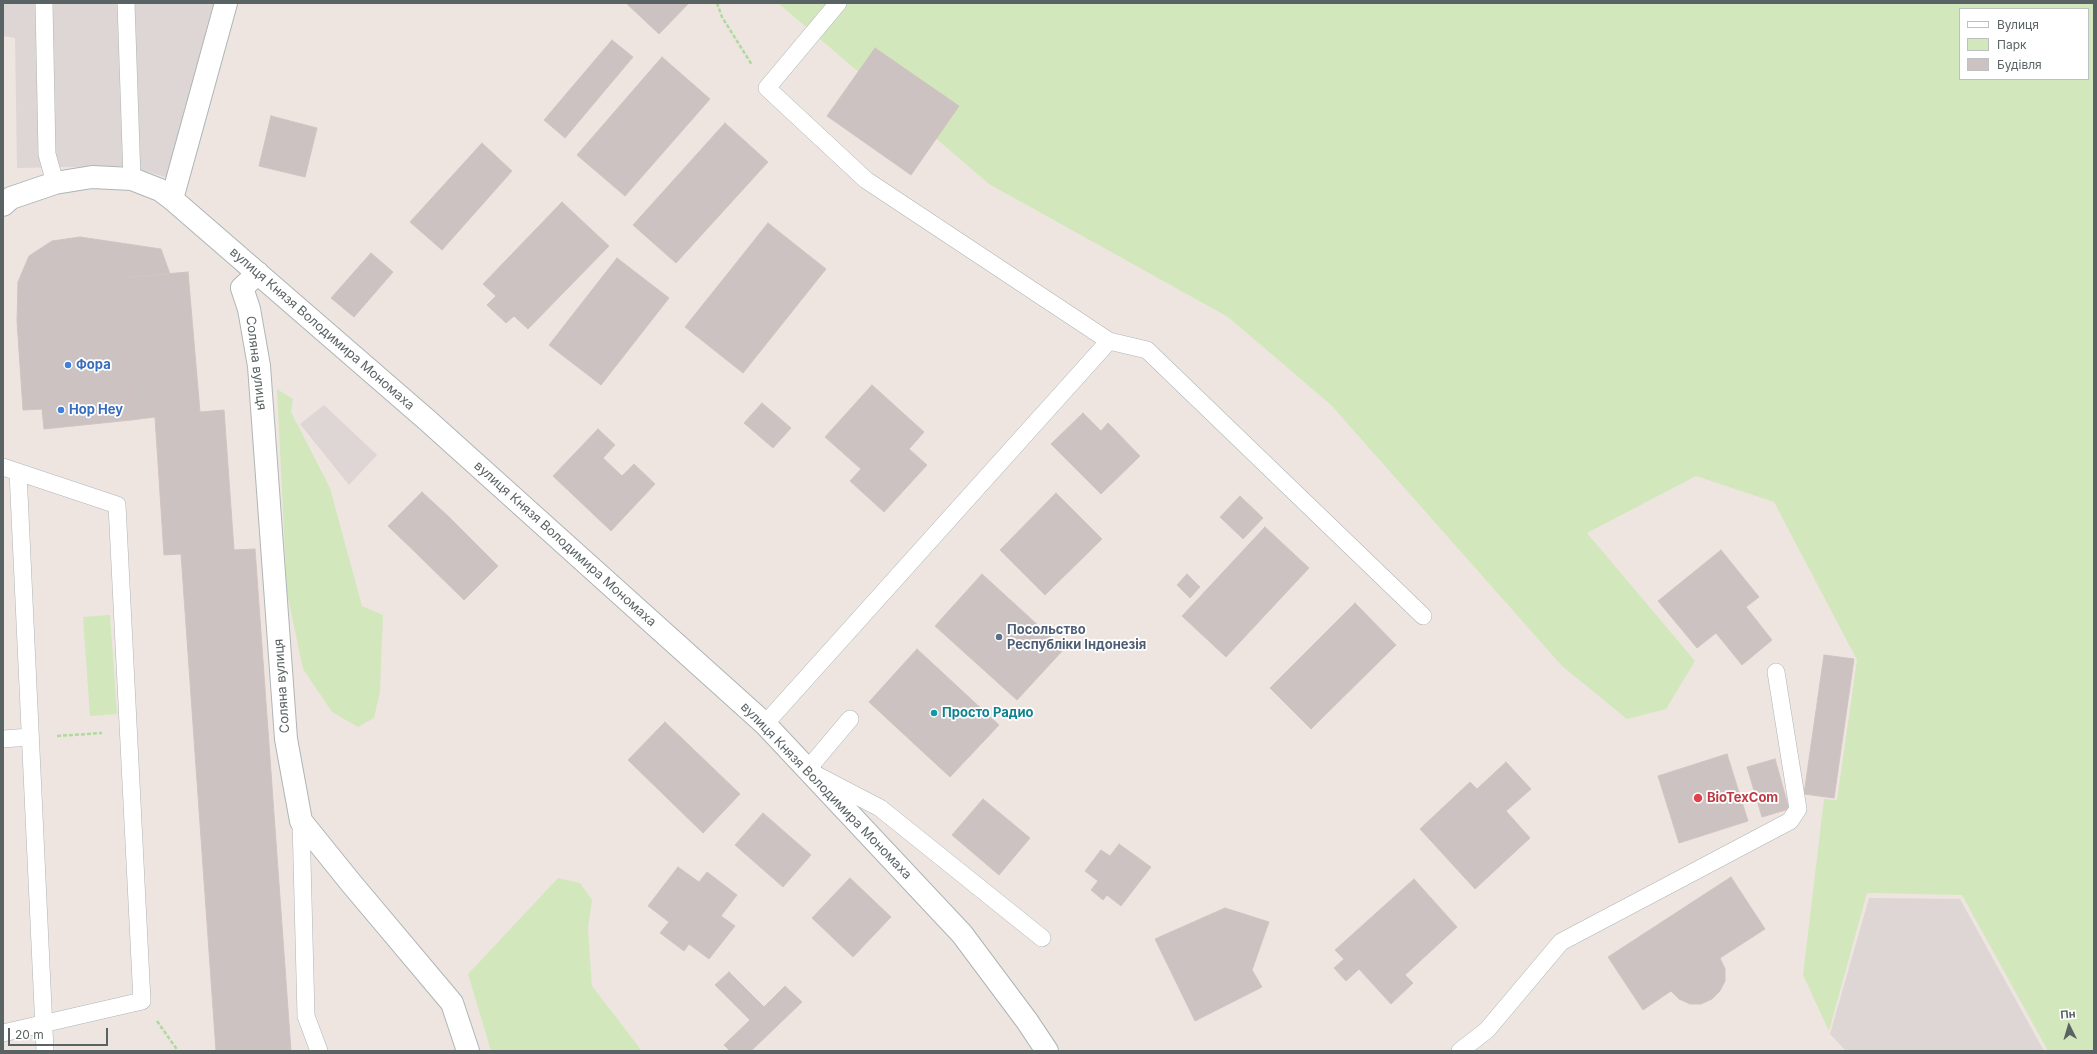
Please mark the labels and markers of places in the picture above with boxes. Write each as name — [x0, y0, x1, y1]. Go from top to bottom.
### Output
place label: Фора — [76, 357, 111, 373]
marker: Фора — [63, 360, 73, 370]
place label: Hop Hey — [69, 402, 123, 418]
marker: Hop Hey — [56, 405, 66, 415]
place label: Посольство Республіки Індонезія — [1007, 622, 1146, 653]
marker: Посольство Республіки Індонезія — [994, 632, 1004, 642]
place label: Просто Радио — [942, 705, 1033, 721]
marker: Просто Радио — [929, 708, 939, 718]
place label: BioTexCom — [1707, 790, 1778, 806]
marker: BioTexCom — [1692, 792, 1704, 804]

